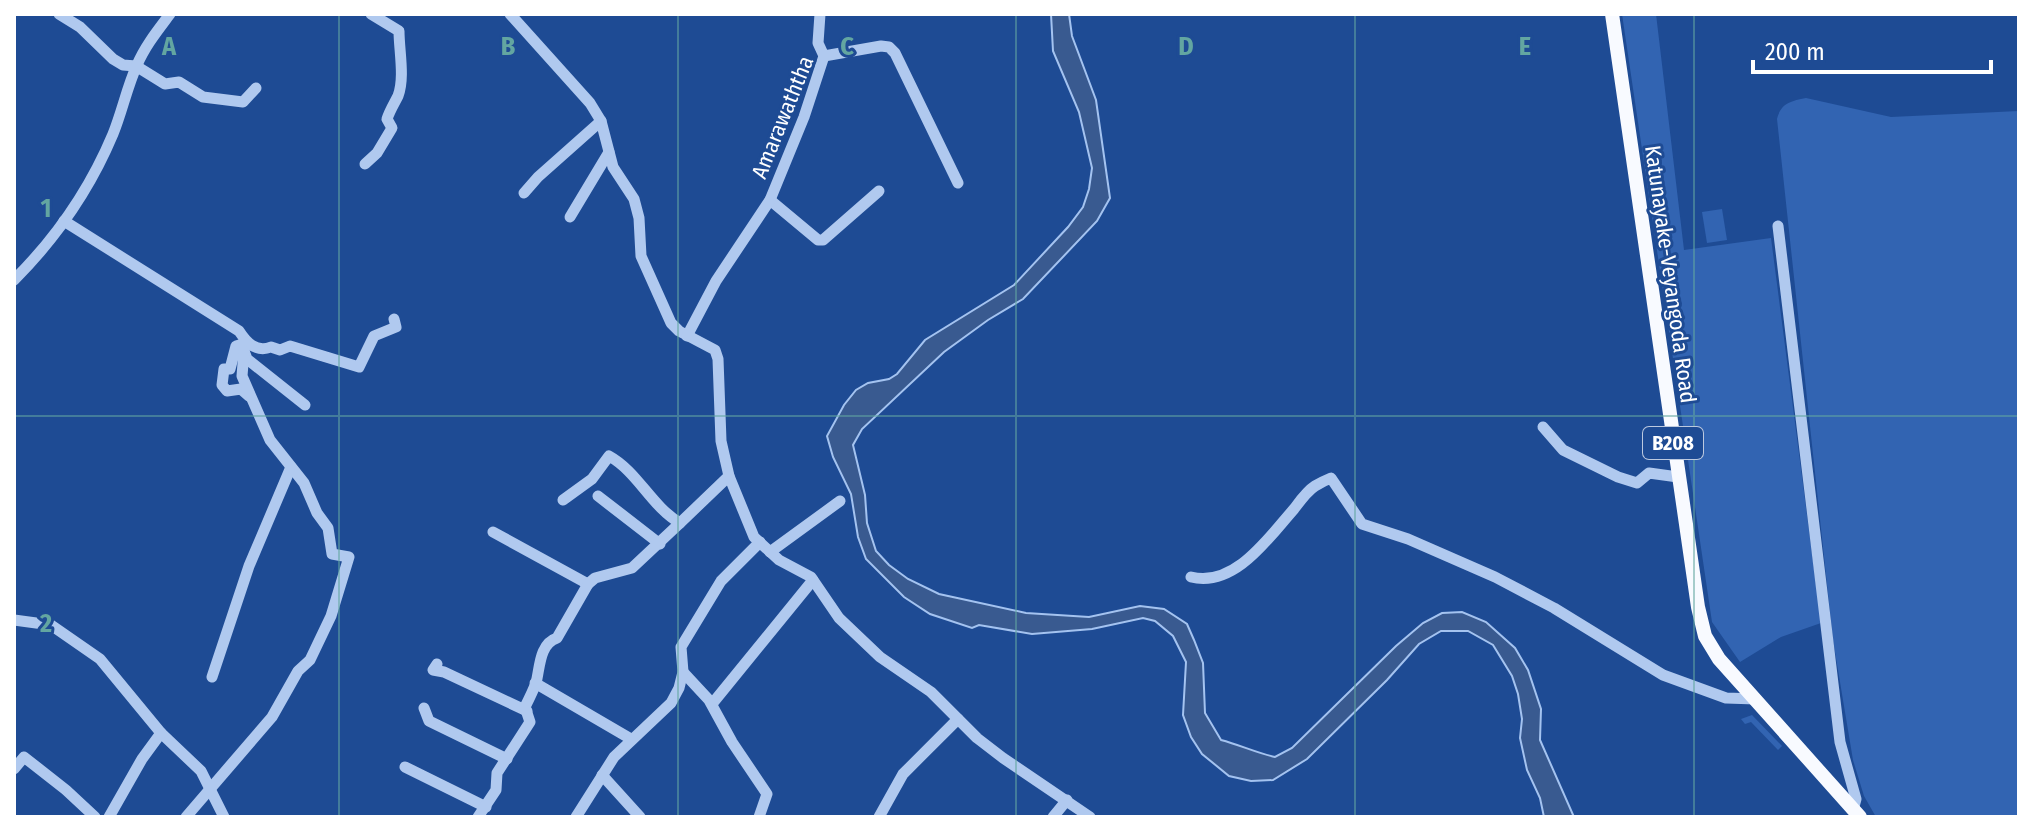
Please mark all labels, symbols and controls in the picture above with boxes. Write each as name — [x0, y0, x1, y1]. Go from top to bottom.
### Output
scale bar — [1753, 24, 1991, 74]
text: A — [161, 31, 177, 62]
text: B — [501, 31, 516, 62]
text: C — [840, 31, 854, 62]
text: D — [1178, 31, 1194, 62]
text: E — [1519, 31, 1531, 62]
text: 200 m — [1765, 38, 1825, 66]
street label: Amarawaththa — [746, 52, 819, 183]
street label: Katunayake-Veyangoda Road — [1639, 143, 1702, 405]
text: 1 — [41, 193, 52, 224]
road number: B208 — [1643, 427, 1703, 459]
text: 2 — [39, 608, 52, 639]

